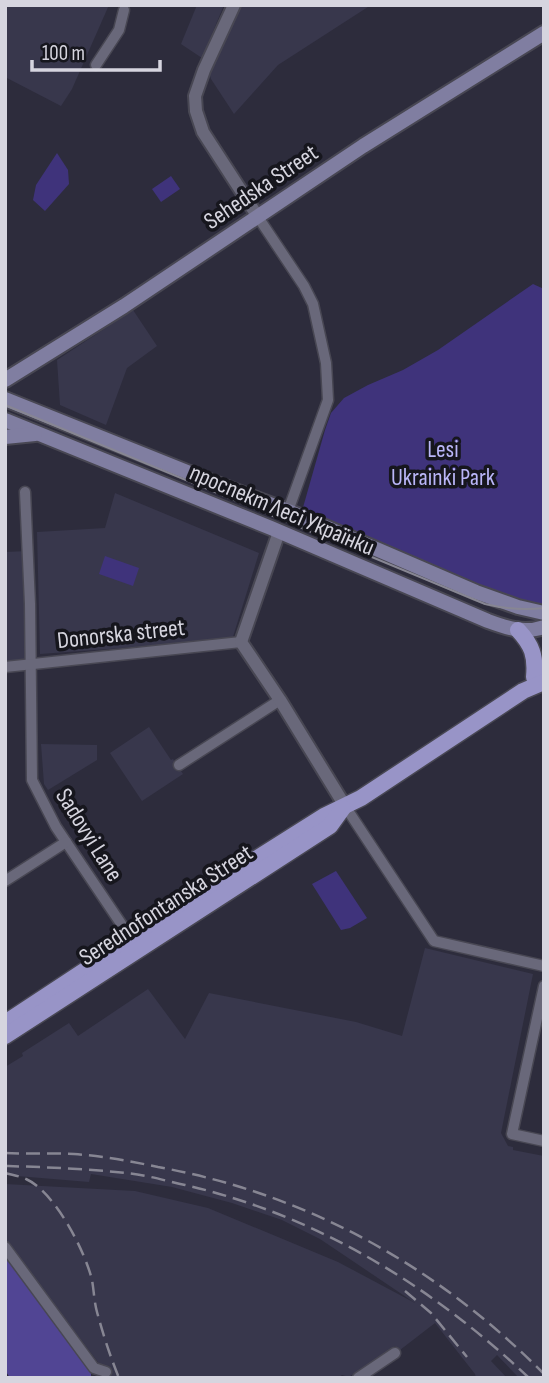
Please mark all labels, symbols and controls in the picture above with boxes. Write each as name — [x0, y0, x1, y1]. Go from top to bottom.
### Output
scale bar — [32, 28, 159, 72]
text: 100 m — [42, 41, 85, 66]
street label: Sehedska Street — [198, 138, 324, 236]
park label: Lesi Ukrainki Park — [391, 435, 495, 492]
street label: проспект Лесі Українки — [185, 458, 379, 562]
street label: Donorska street — [56, 613, 186, 655]
street label: Sadovyi Lane — [49, 783, 129, 887]
street label: Serednofontanska Street — [74, 838, 258, 972]

